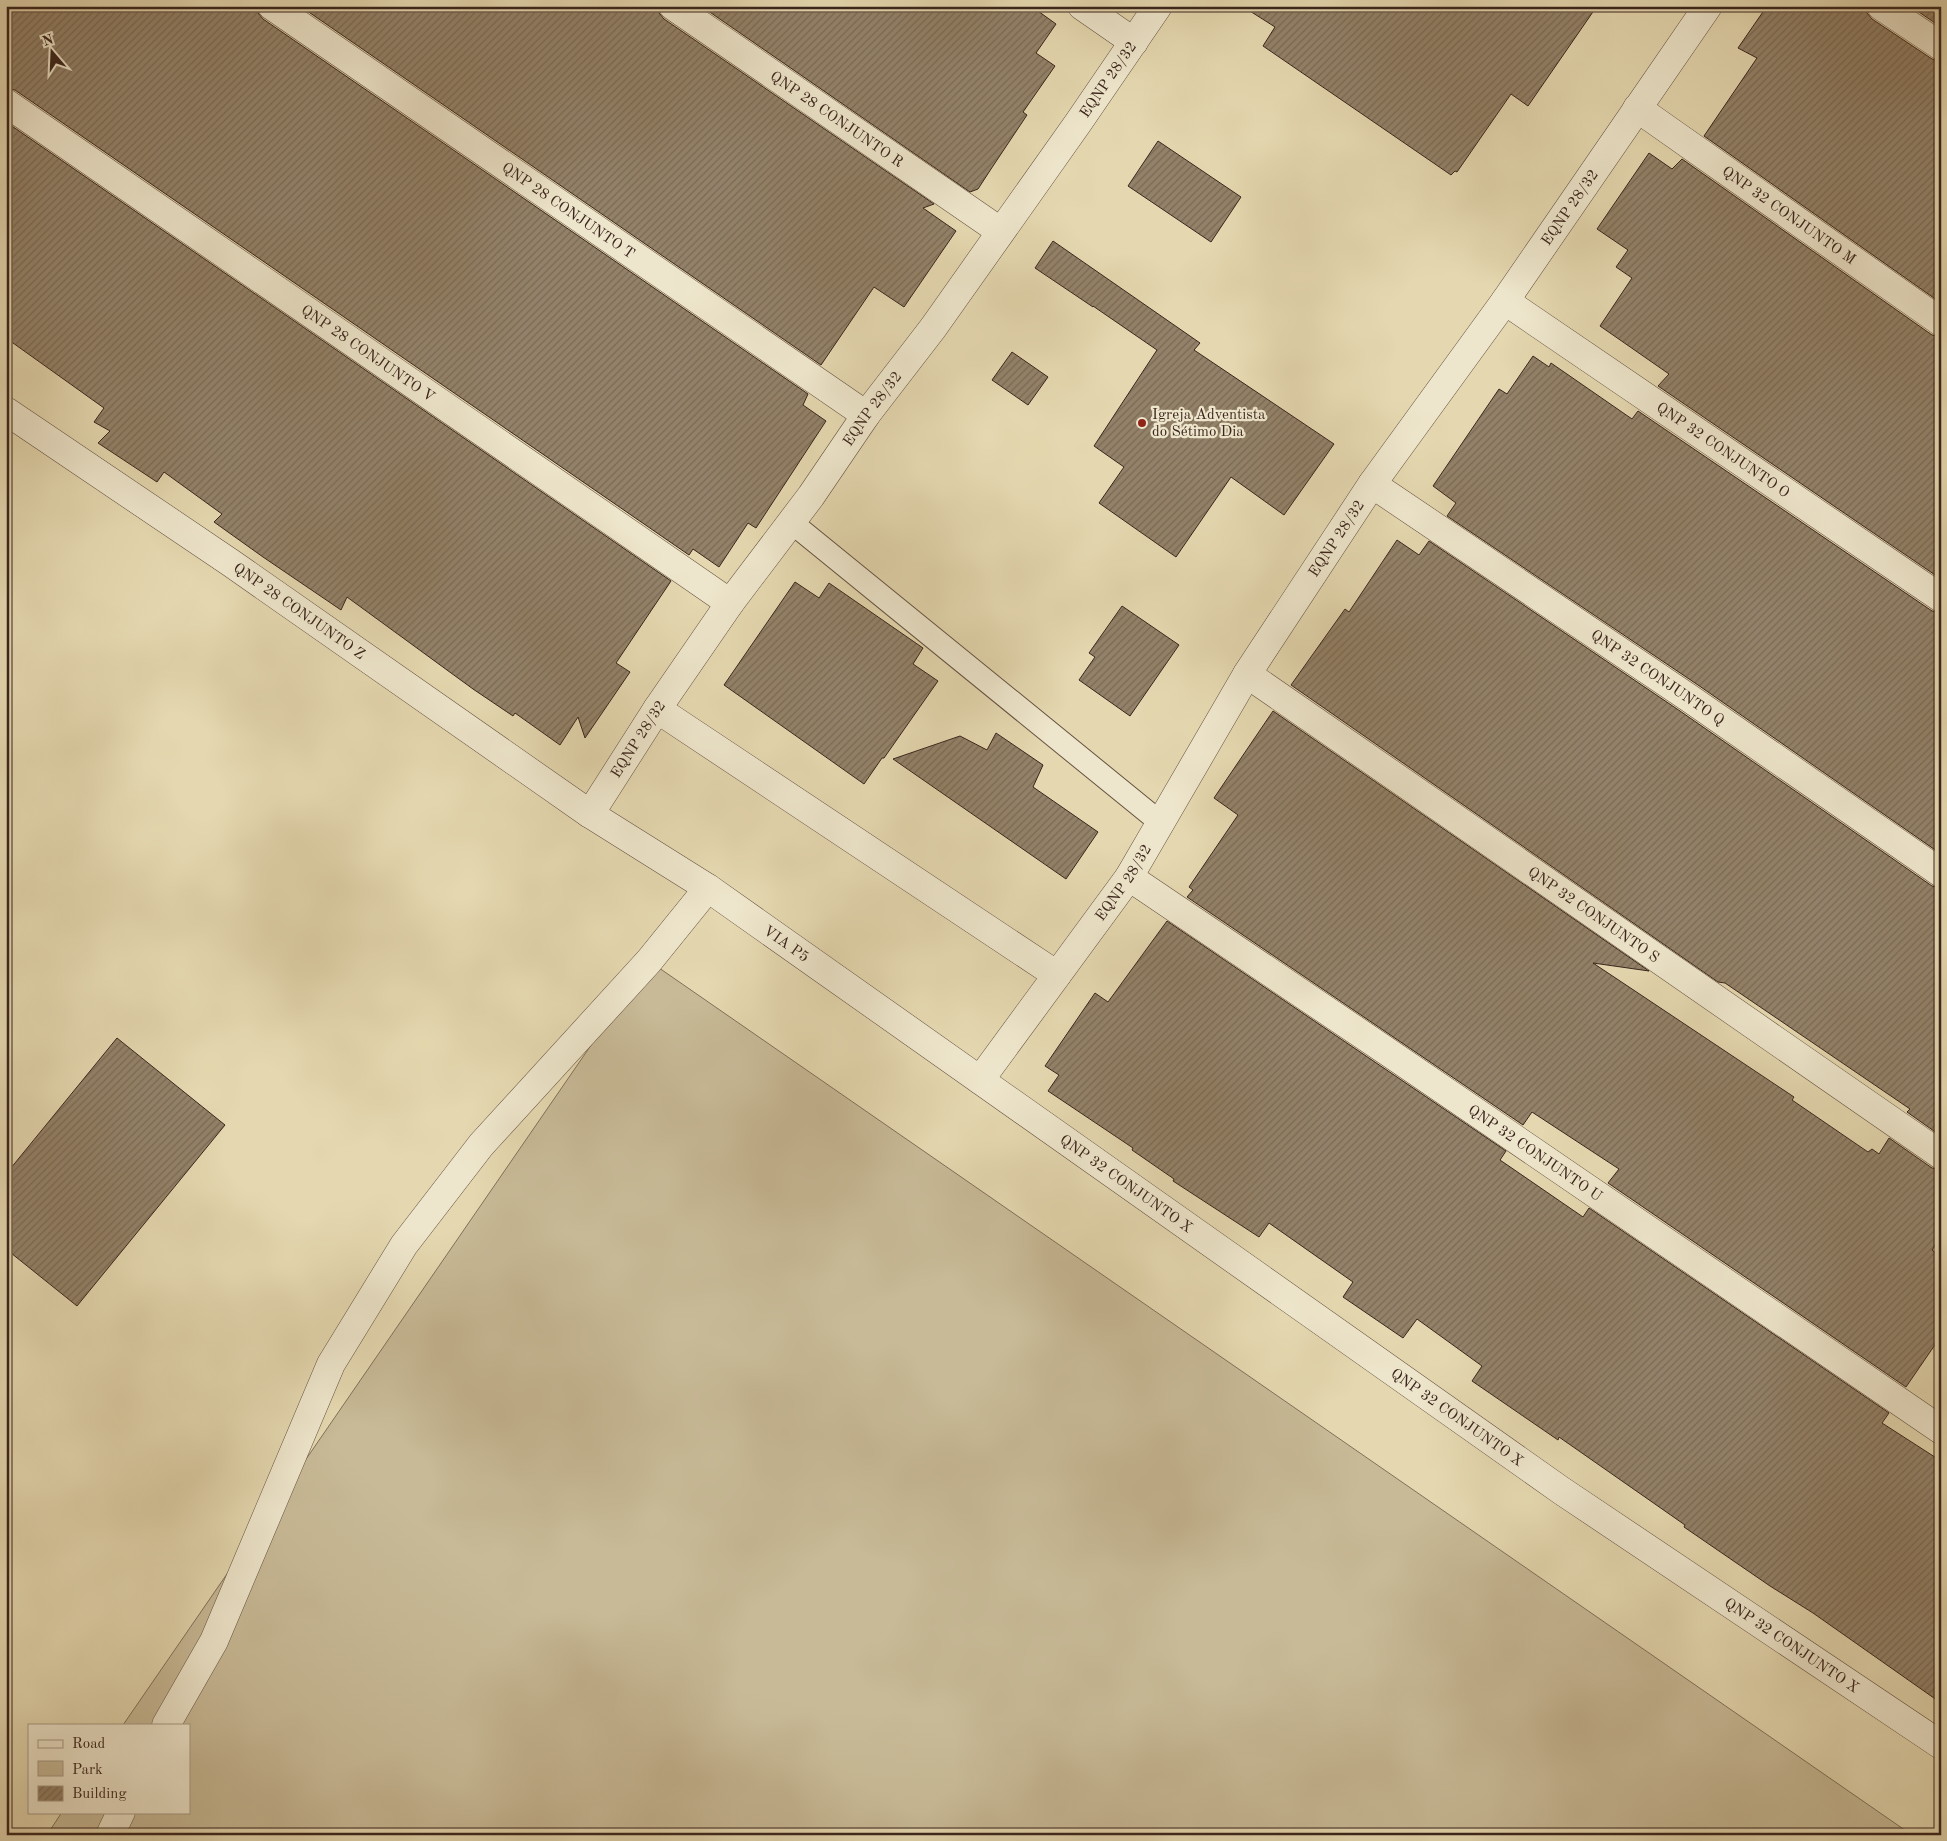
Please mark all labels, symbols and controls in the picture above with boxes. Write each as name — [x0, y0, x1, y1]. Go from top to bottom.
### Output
north arrow — [28, 28, 78, 78]
text: N — [41, 32, 56, 49]
street label: EQNP 28/32 — [1078, 40, 1140, 121]
street label: QNP 28 CONJUNTO R — [767, 69, 906, 171]
street label: QNP 28 CONJUNTO T — [498, 160, 637, 262]
street label: QNP 32 CONJUNTO M — [1719, 164, 1858, 268]
street label: EQNP 28/32 — [1539, 167, 1602, 249]
street label: QNP 28 CONJUNTO V — [298, 303, 437, 406]
street label: EQNP 28/32 — [841, 369, 905, 449]
street label: QNP 32 CONJUNTO O — [1653, 400, 1792, 501]
place label: Igreja Adventista do Sétimo Dia — [1152, 408, 1266, 440]
marker: Igreja Adventista do Sétimo Dia — [1136, 417, 1148, 429]
street label: EQNP 28/32 — [1307, 498, 1368, 580]
street label: QNP 28 CONJUNTO Z — [230, 561, 367, 663]
street label: QNP 32 CONJUNTO Q — [1588, 628, 1726, 729]
street label: EQNP 28/32 — [609, 698, 669, 781]
street label: EQNP 28/32 — [1093, 843, 1155, 924]
street label: QNP 32 CONJUNTO S — [1524, 865, 1662, 966]
street label: VIA P5 — [760, 924, 811, 966]
street label: QNP 32 CONJUNTO U — [1465, 1103, 1604, 1205]
street label: QNP 32 CONJUNTO X — [1057, 1133, 1194, 1236]
street label: QNP 32 CONJUNTO X — [1387, 1366, 1525, 1470]
street label: QNP 32 CONJUNTO X — [1721, 1596, 1861, 1697]
legend — [28, 1724, 190, 1814]
text: Road — [72, 1737, 106, 1752]
text: Park — [72, 1763, 103, 1778]
text: Building — [72, 1787, 127, 1802]

